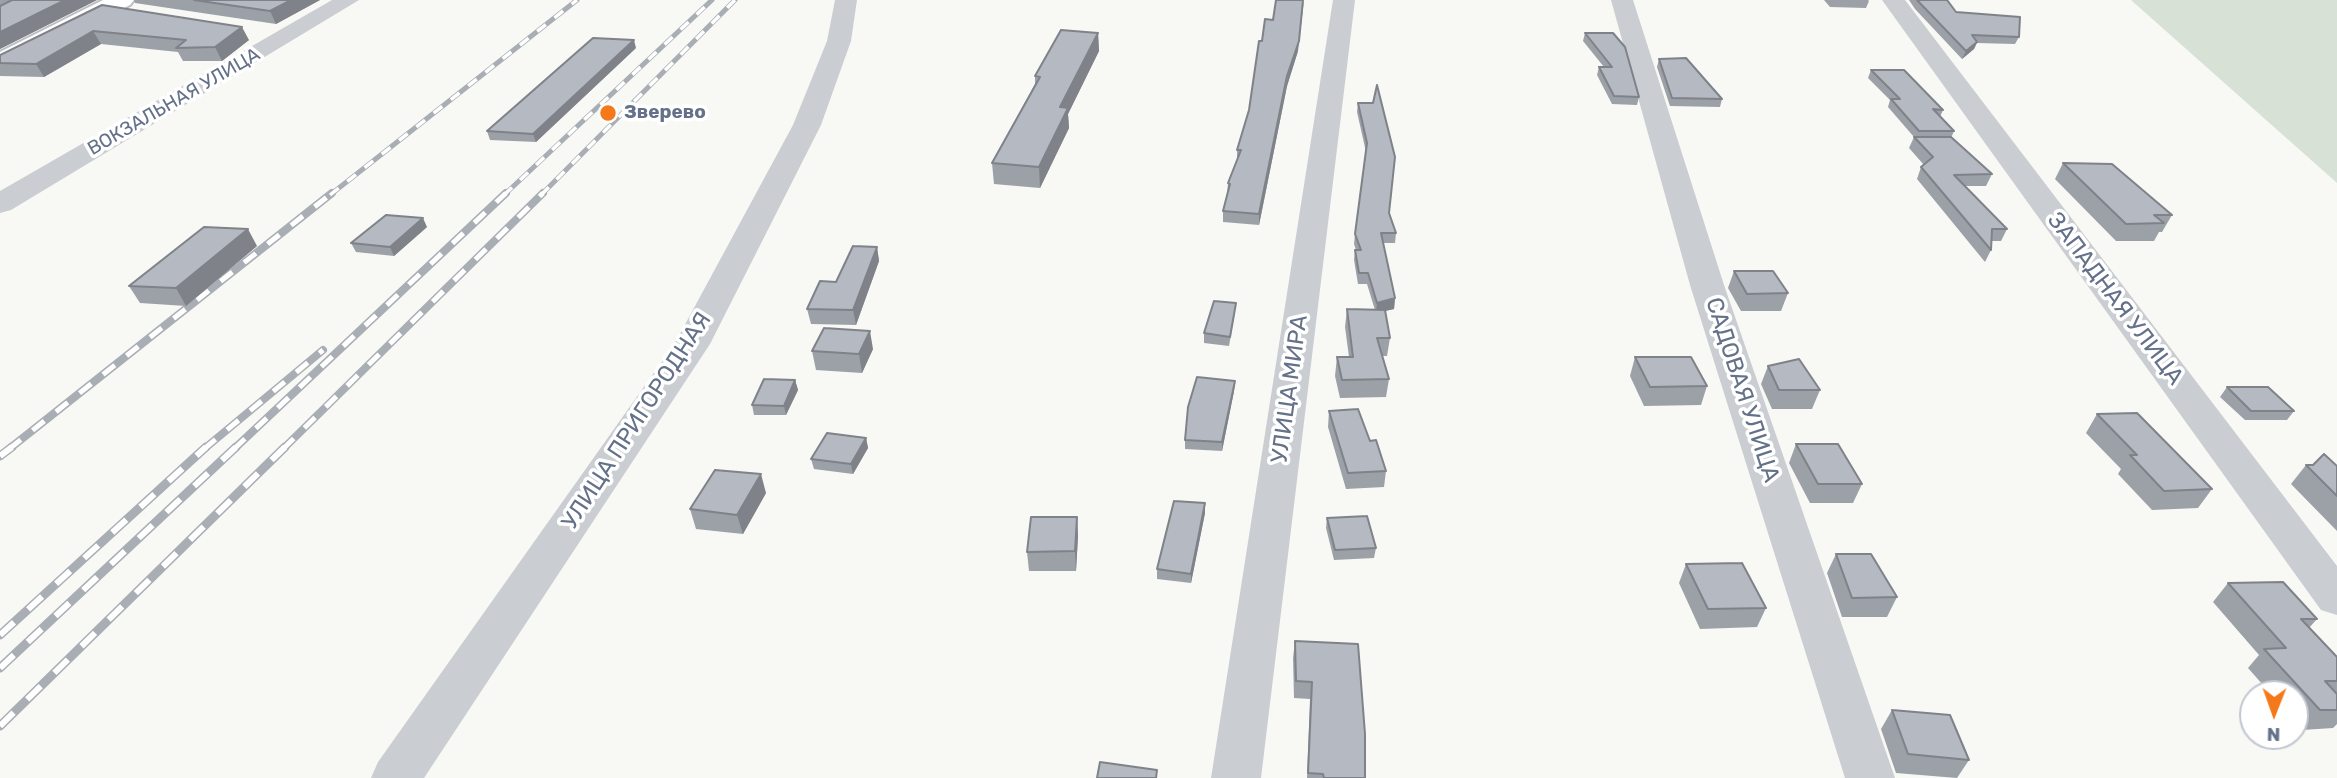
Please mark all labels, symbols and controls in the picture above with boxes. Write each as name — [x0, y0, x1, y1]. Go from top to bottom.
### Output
street label: ВОКЗАЛЬНАЯ УЛИЦА — [84, 43, 264, 161]
place label: Зверево — [624, 102, 706, 124]
marker: Зверево — [598, 103, 618, 123]
street label: ЗАПАДНАЯ УЛИЦА — [2041, 207, 2189, 391]
street label: САДОВАЯ УЛИЦА — [1699, 294, 1785, 486]
street label: УЛИЦА ПРИГОРОДНАЯ — [556, 307, 718, 535]
street label: УЛИЦА МИРА — [1266, 313, 1314, 465]
north arrow — [2239, 680, 2309, 750]
text: N — [2267, 723, 2281, 746]

